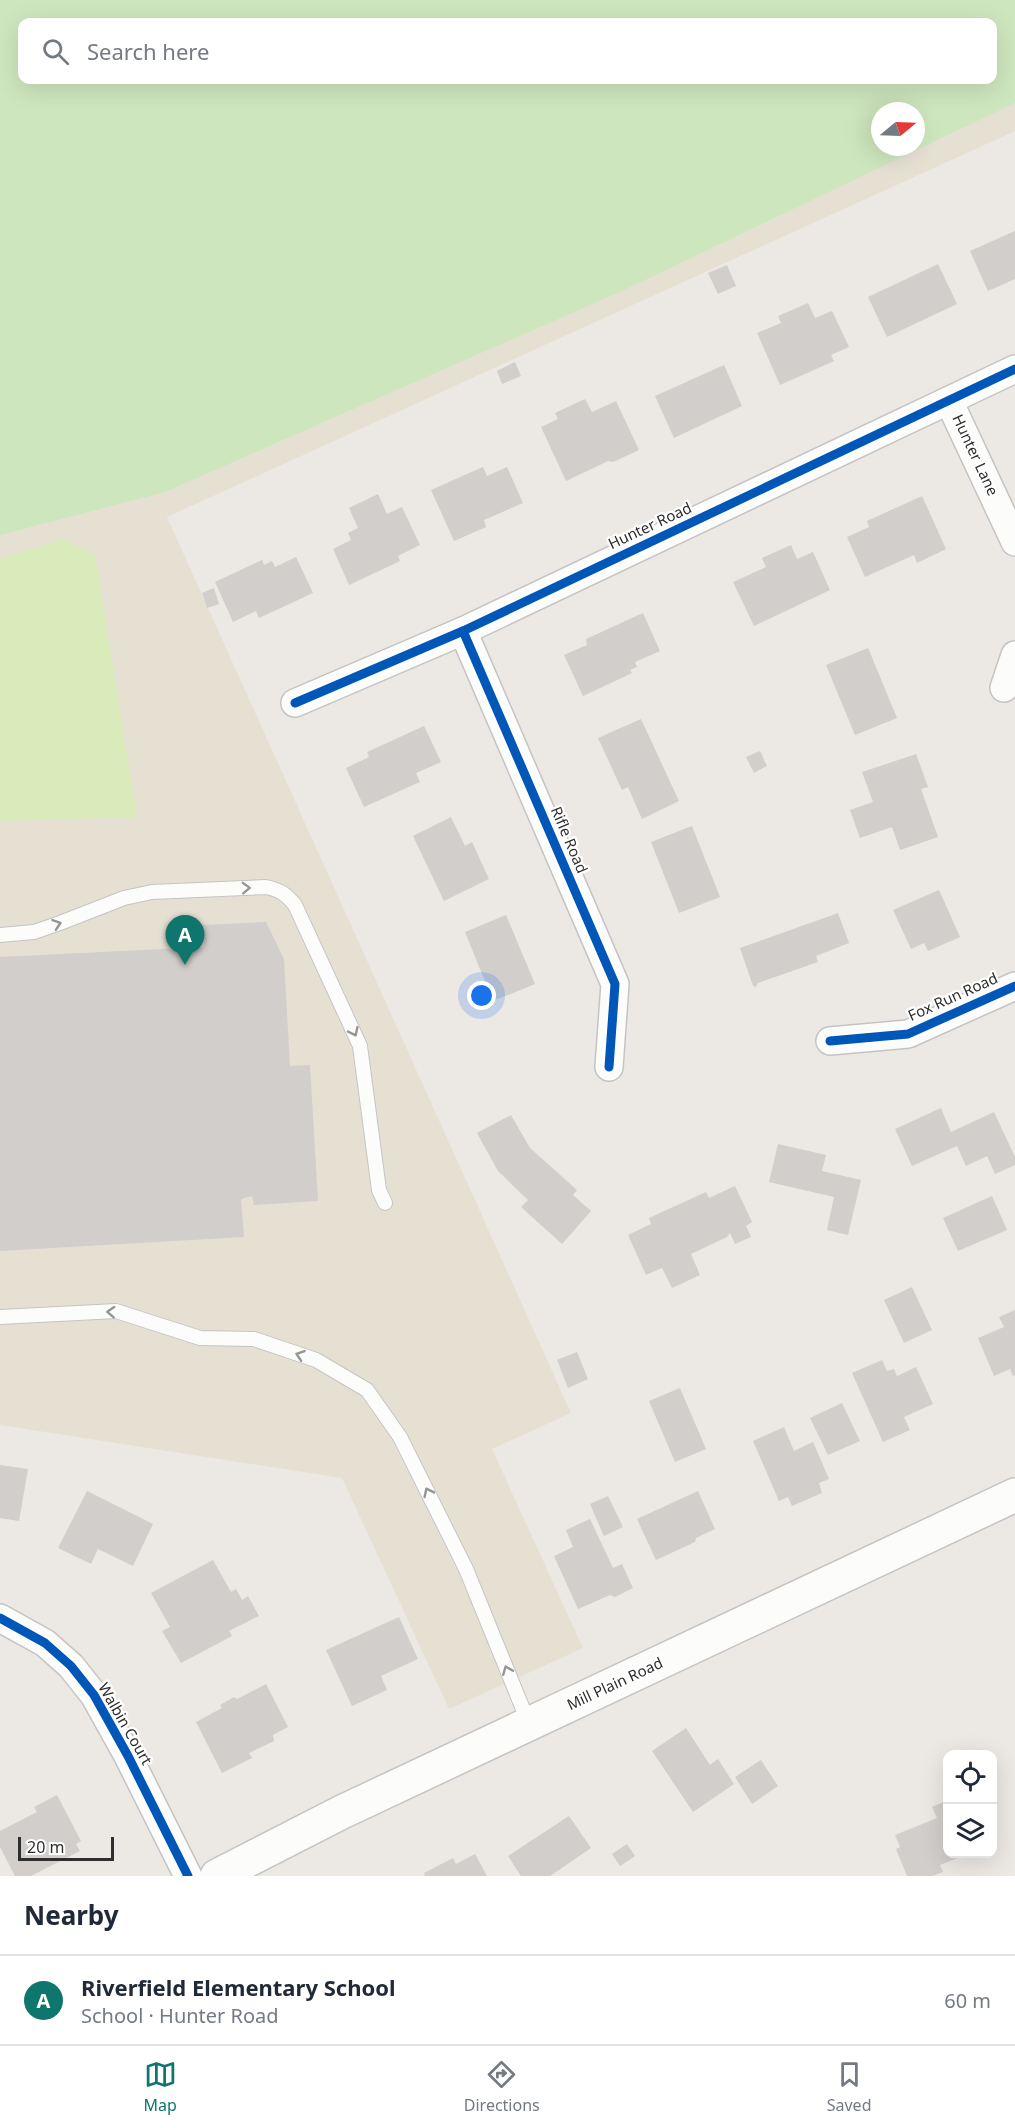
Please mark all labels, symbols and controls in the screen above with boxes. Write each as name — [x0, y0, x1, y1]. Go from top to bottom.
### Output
search box — [18, 18, 997, 84]
icon: search — [39, 35, 72, 68]
text: Search here — [87, 36, 209, 66]
north arrow — [871, 102, 925, 156]
street label: Hunter Lane — [948, 411, 1003, 499]
street label: Hunter Road — [605, 497, 694, 553]
street label: Rifle Road — [547, 803, 593, 876]
one-way arrow — [242, 881, 251, 894]
pin: A — [166, 916, 204, 965]
one-way arrow — [51, 919, 62, 932]
street label: Fox Run Road — [905, 967, 1001, 1025]
your location — [467, 981, 496, 1010]
one-way arrow — [346, 1025, 358, 1036]
one-way arrow — [107, 1306, 116, 1319]
one-way arrow — [295, 1349, 306, 1362]
one-way arrow — [423, 1487, 435, 1498]
street label: Mill Plain Road — [563, 1652, 666, 1714]
one-way arrow — [502, 1665, 514, 1676]
street label: Walbin Court — [94, 1679, 158, 1769]
map controls — [943, 1750, 997, 1858]
button: locate — [943, 1750, 997, 1804]
button: layers — [943, 1804, 997, 1858]
scale bar — [18, 1834, 114, 1862]
text: 20 m — [27, 1836, 64, 1858]
text: Nearby — [24, 1897, 119, 1933]
text: Riverfield Elementary School — [81, 1972, 396, 2002]
text: A — [37, 1987, 50, 2014]
text: 60 m — [944, 1987, 991, 2014]
text: School · Hunter Road — [81, 2002, 279, 2029]
tab: Map — [143, 2058, 177, 2116]
tab: Directions — [464, 2058, 540, 2116]
tab: Saved — [827, 2058, 871, 2116]

